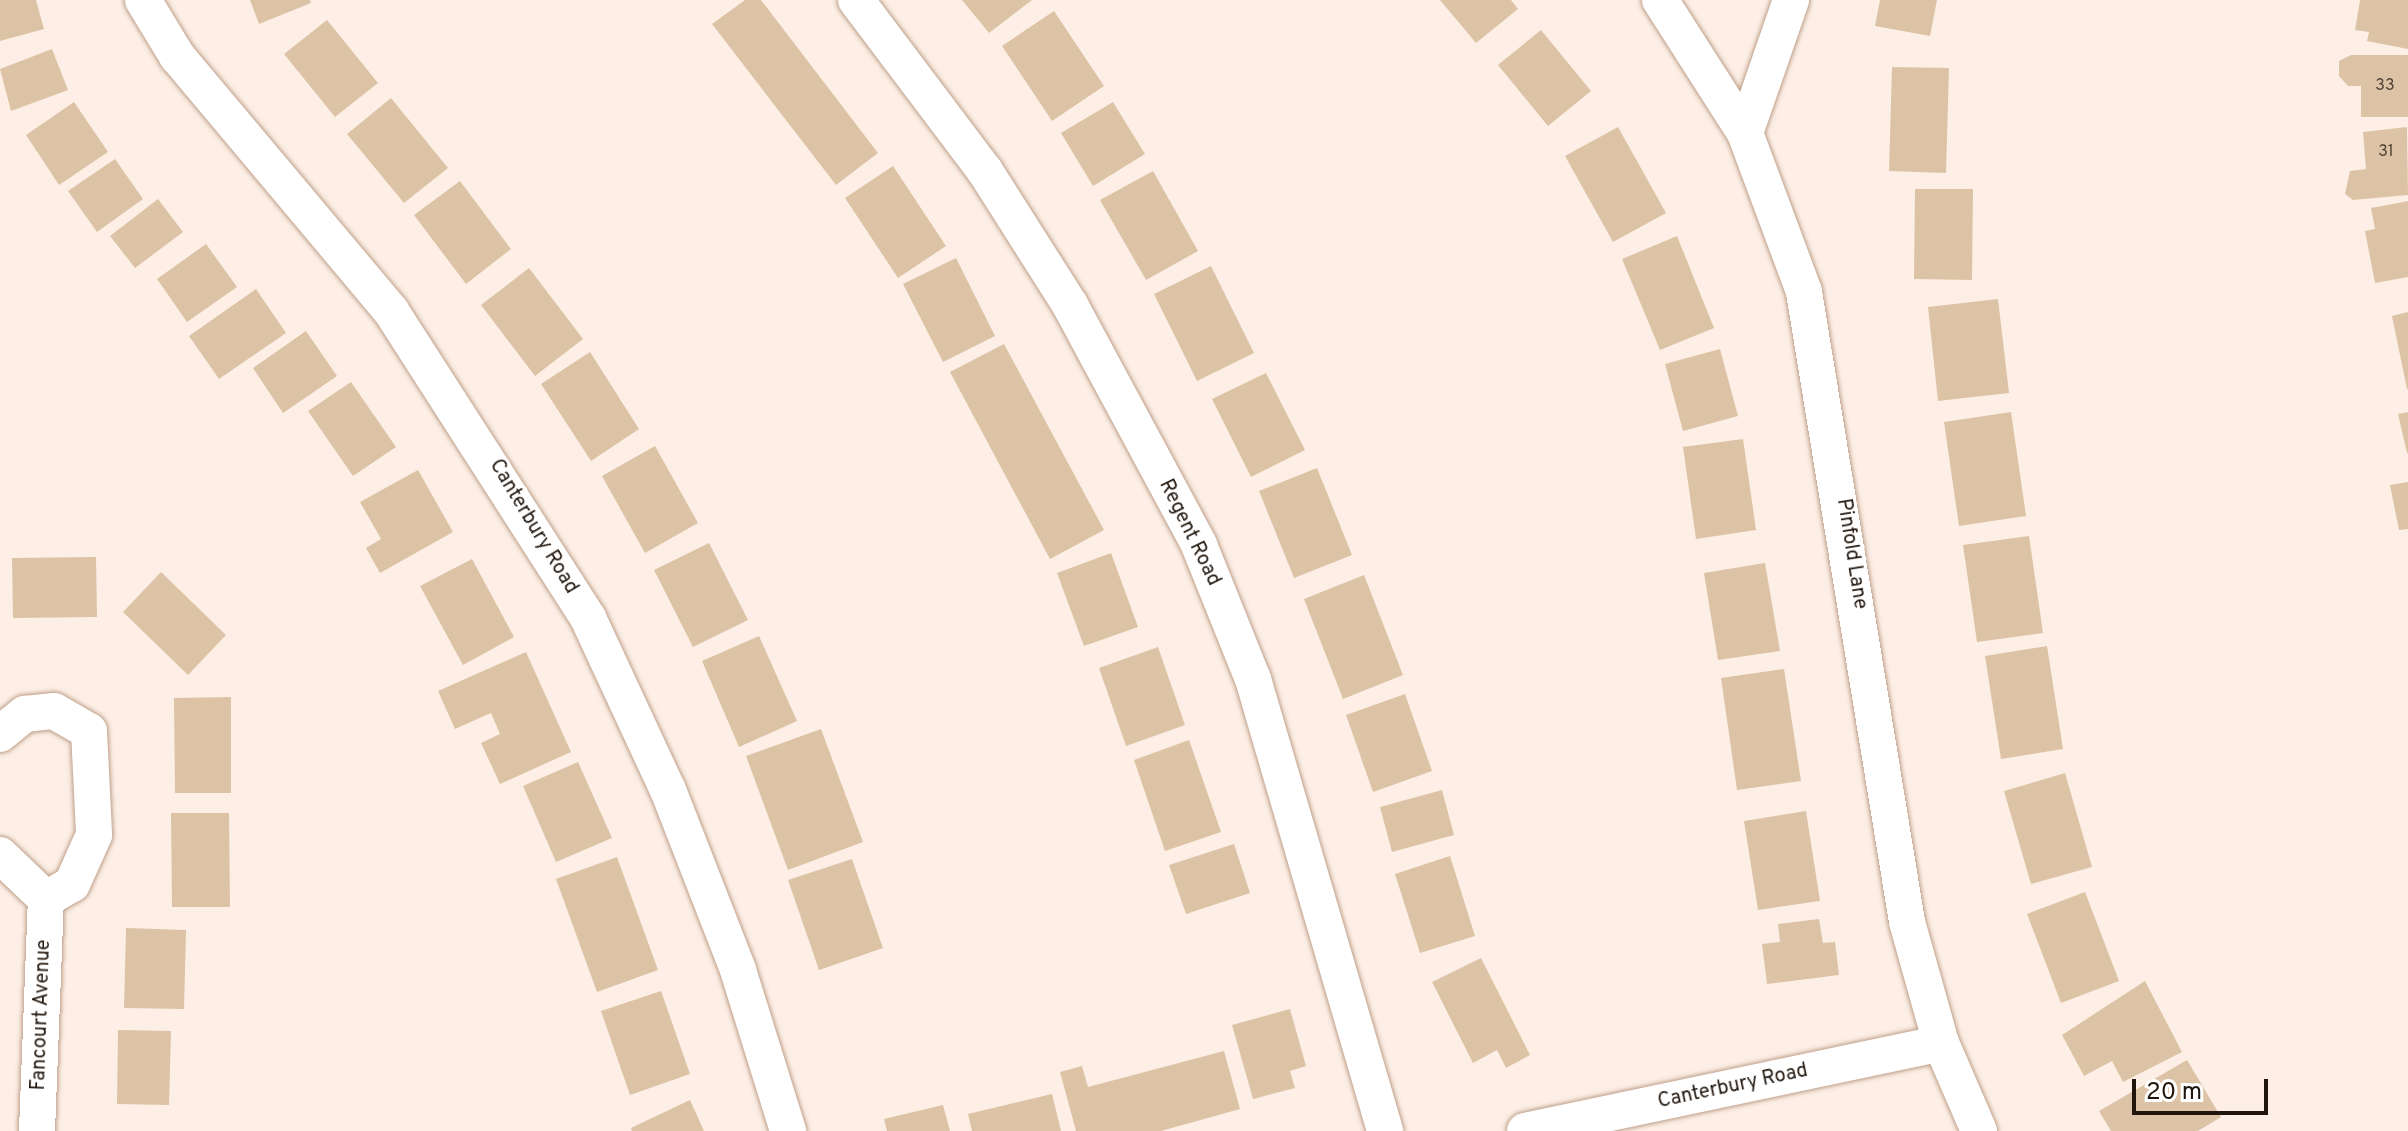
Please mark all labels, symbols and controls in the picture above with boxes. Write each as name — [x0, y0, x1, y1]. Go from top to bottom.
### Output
house number: 33 — [2375, 76, 2395, 96]
house number: 31 — [2378, 142, 2394, 162]
street label: Canterbury Road — [483, 455, 583, 599]
street label: Regent Road — [1153, 476, 1225, 590]
street label: Pinfold Lane — [1830, 497, 1872, 611]
street label: Fancourt Avenue — [27, 939, 57, 1091]
street label: Canterbury Road — [1656, 1059, 1810, 1115]
scale bar — [2136, 1063, 2272, 1113]
text: 20 m — [2146, 1078, 2202, 1108]

